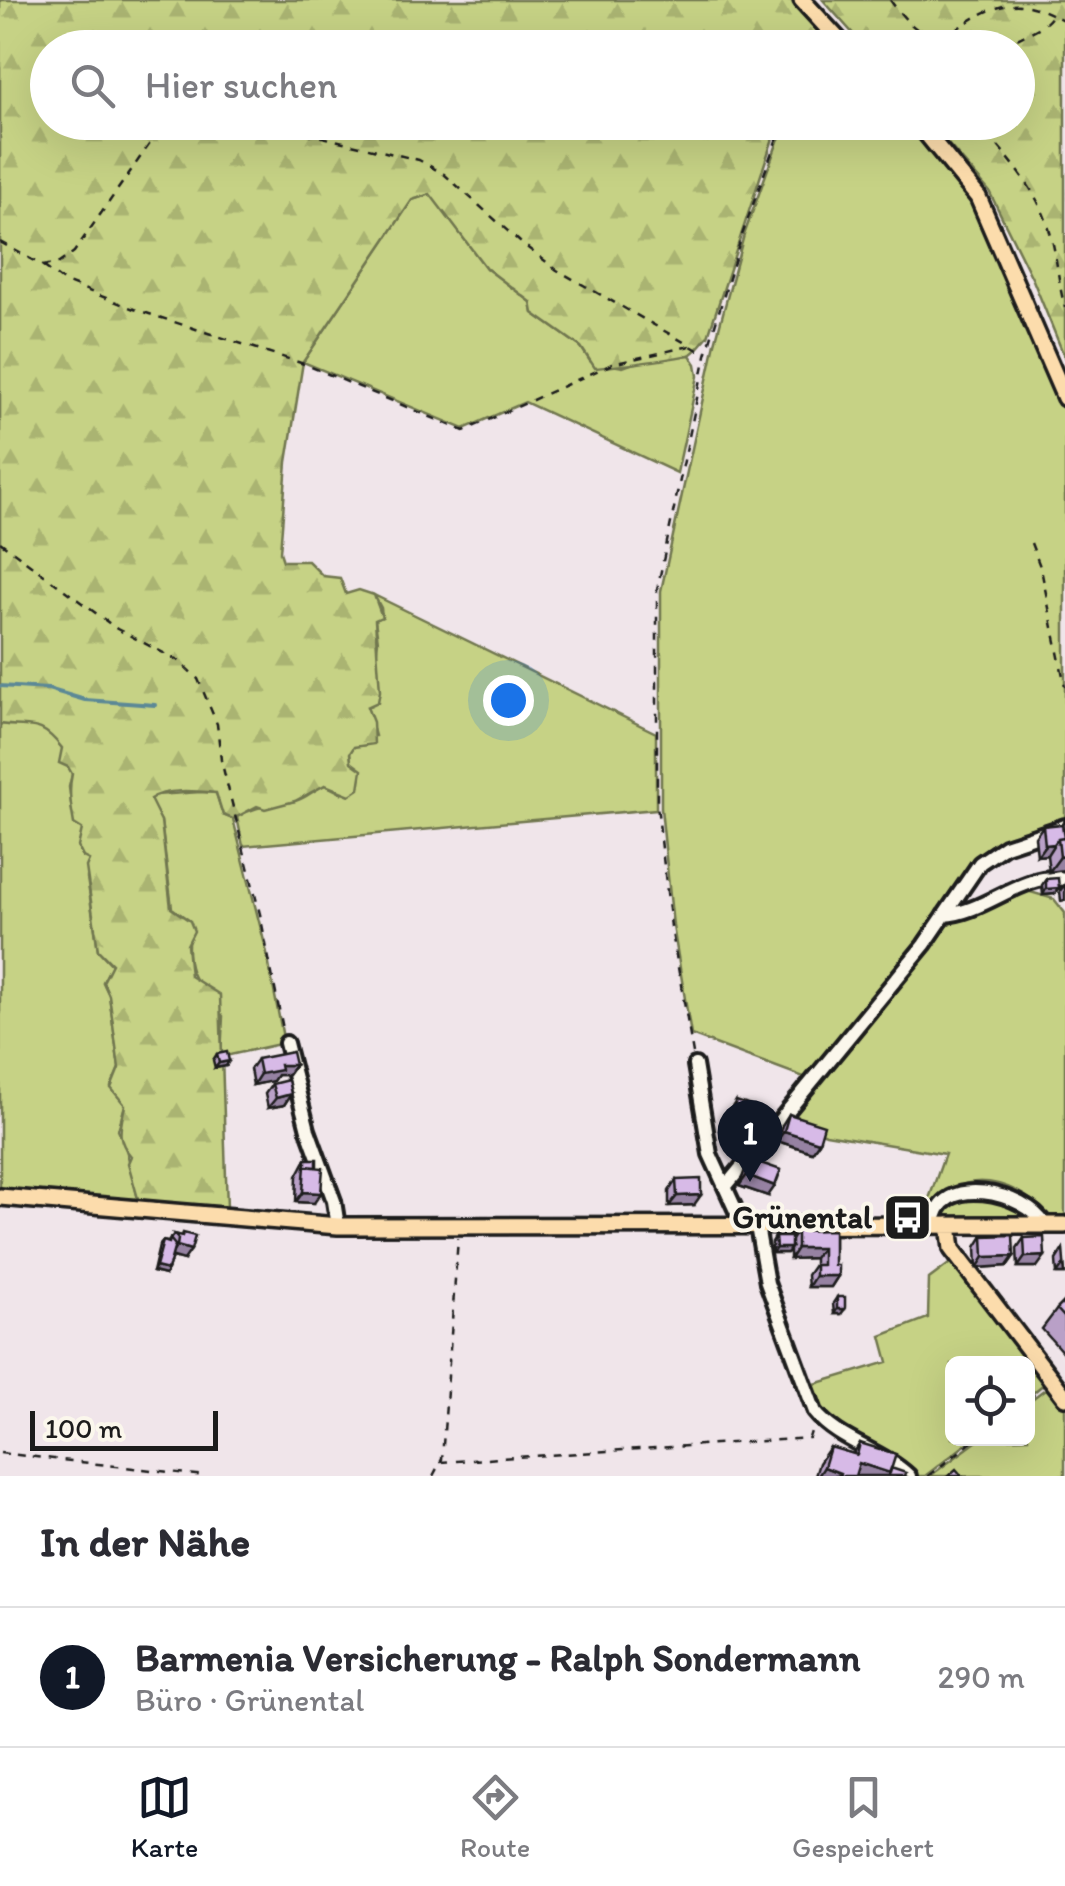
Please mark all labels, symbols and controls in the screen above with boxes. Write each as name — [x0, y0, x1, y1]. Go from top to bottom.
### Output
search box — [30, 30, 1035, 140]
icon: search — [65, 58, 120, 113]
text: Hier suchen — [145, 62, 337, 108]
your location — [483, 675, 534, 726]
pin: 1 — [718, 1100, 782, 1182]
bus stop icon: Grünental — [881, 1191, 933, 1243]
place label: Grünental — [732, 1198, 873, 1236]
map controls — [945, 1356, 1035, 1446]
button: locate — [945, 1356, 1035, 1446]
scale bar — [30, 1406, 218, 1450]
text: 100 m — [45, 1411, 122, 1445]
text: In der Nähe — [40, 1516, 250, 1567]
text: Barmenia Versicherung - Ralph Sondermann — [135, 1635, 861, 1681]
text: 1 — [65, 1658, 80, 1696]
text: 290 m — [938, 1658, 1025, 1696]
text: Büro · Grünental — [135, 1681, 364, 1719]
tab: Karte — [131, 1770, 198, 1864]
tab: Route — [460, 1770, 530, 1864]
tab: Gespeichert — [792, 1770, 934, 1864]

